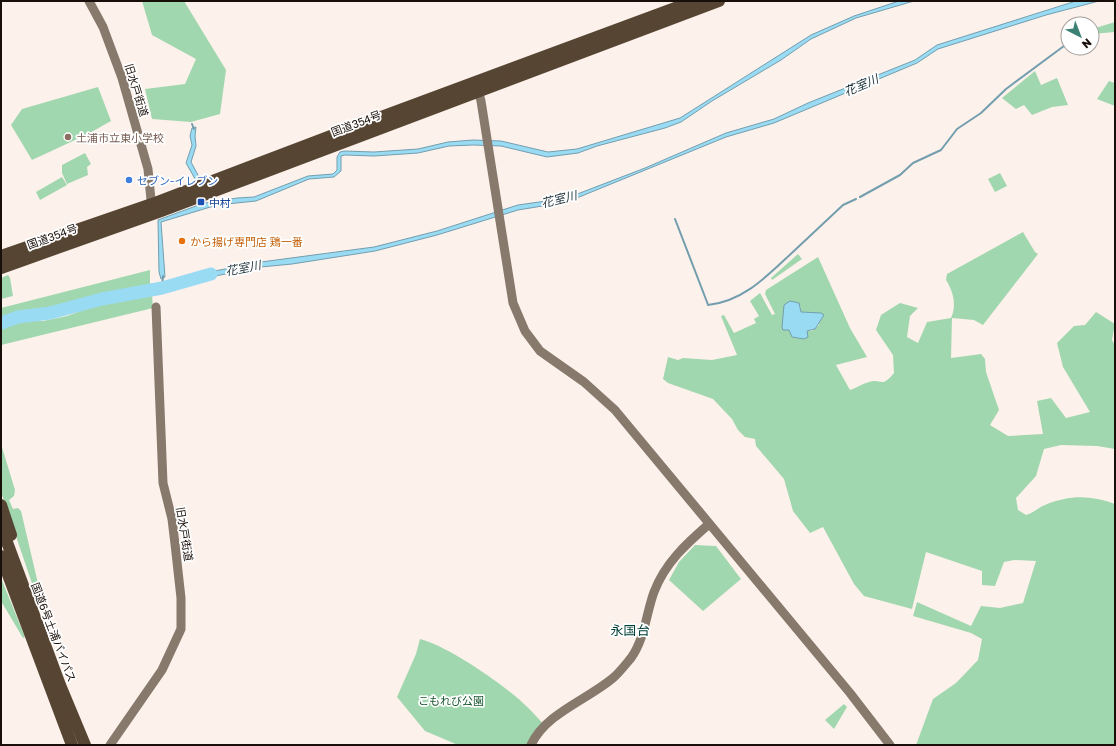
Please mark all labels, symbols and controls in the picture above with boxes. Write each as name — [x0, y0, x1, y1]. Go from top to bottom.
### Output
north arrow — [1060, 16, 1100, 56]
text: N — [1080, 36, 1094, 51]
street label: 旧水戸街道 — [123, 62, 151, 118]
water label: 花室川 — [841, 70, 882, 99]
street label: 国道354号 — [329, 108, 383, 138]
place label: 土浦市立東小学校 — [76, 131, 164, 144]
marker: 土浦市立東小学校 — [63, 132, 73, 142]
place label: セブン-イレブン — [137, 174, 218, 187]
marker: セブン-イレブン — [124, 175, 134, 185]
water label: 花室川 — [540, 187, 580, 211]
place label: 中村 — [209, 196, 231, 209]
marker: 中村 — [196, 197, 206, 207]
street label: 国道354号 — [25, 221, 79, 251]
place label: から揚げ専門店 鶏一番 — [190, 235, 303, 248]
marker: から揚げ専門店 鶏一番 — [177, 236, 187, 246]
water label: 花室川 — [224, 257, 264, 279]
street label: 旧水戸街道 — [174, 506, 196, 562]
street label: 国道6号土浦バイパス — [29, 580, 79, 684]
district label: 永国台 — [610, 622, 650, 638]
park label: こもれび公園 — [418, 694, 484, 707]

